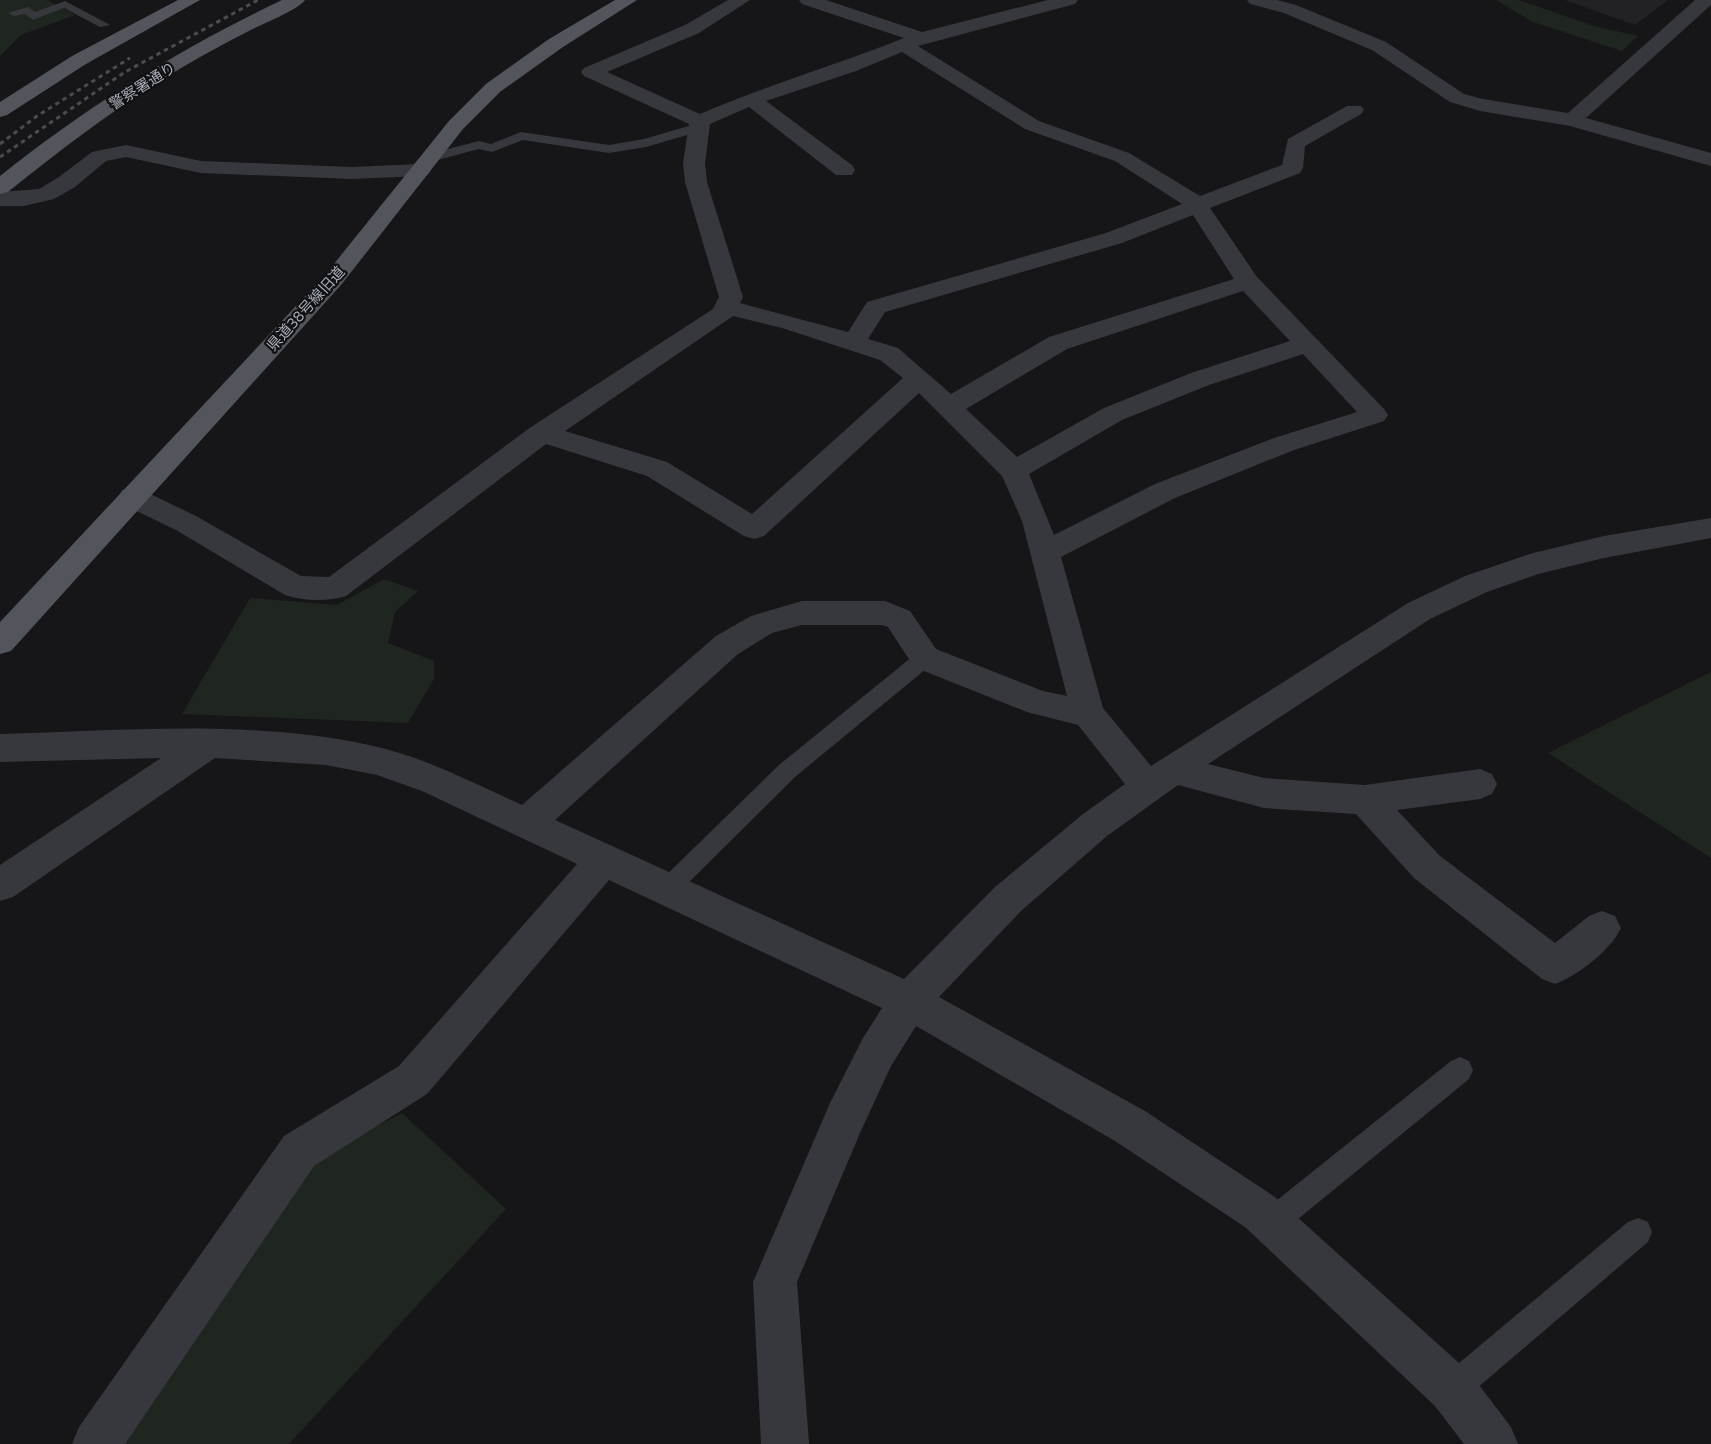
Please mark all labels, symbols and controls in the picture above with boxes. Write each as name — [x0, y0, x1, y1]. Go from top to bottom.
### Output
street label: 警察署通り — [105, 57, 179, 113]
street label: 県道38号線旧道 — [262, 262, 348, 354]

